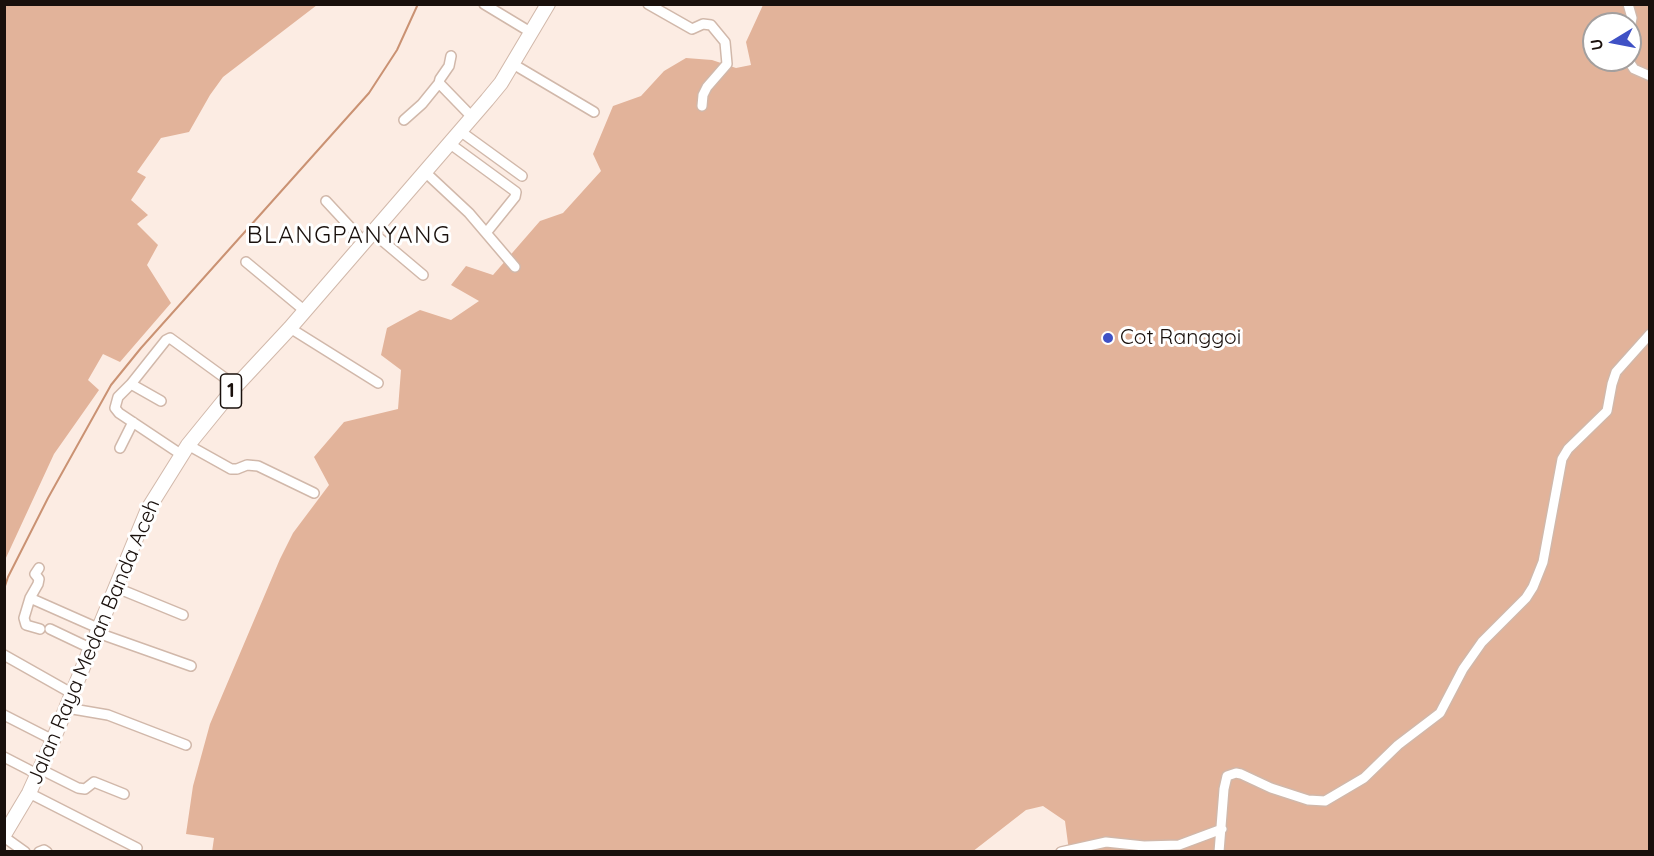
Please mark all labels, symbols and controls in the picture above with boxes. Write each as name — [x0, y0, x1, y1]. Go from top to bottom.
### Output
north arrow — [1582, 12, 1642, 72]
text: U — [1585, 37, 1607, 52]
district label: BLANGPANYANG — [247, 222, 451, 250]
place label: Cot Ranggoi — [1120, 325, 1241, 351]
marker: Cot Ranggoi — [1101, 331, 1115, 345]
road number: 1 — [220, 374, 242, 408]
street label: Jalan Raya Medan Banda Aceh — [22, 495, 166, 789]

